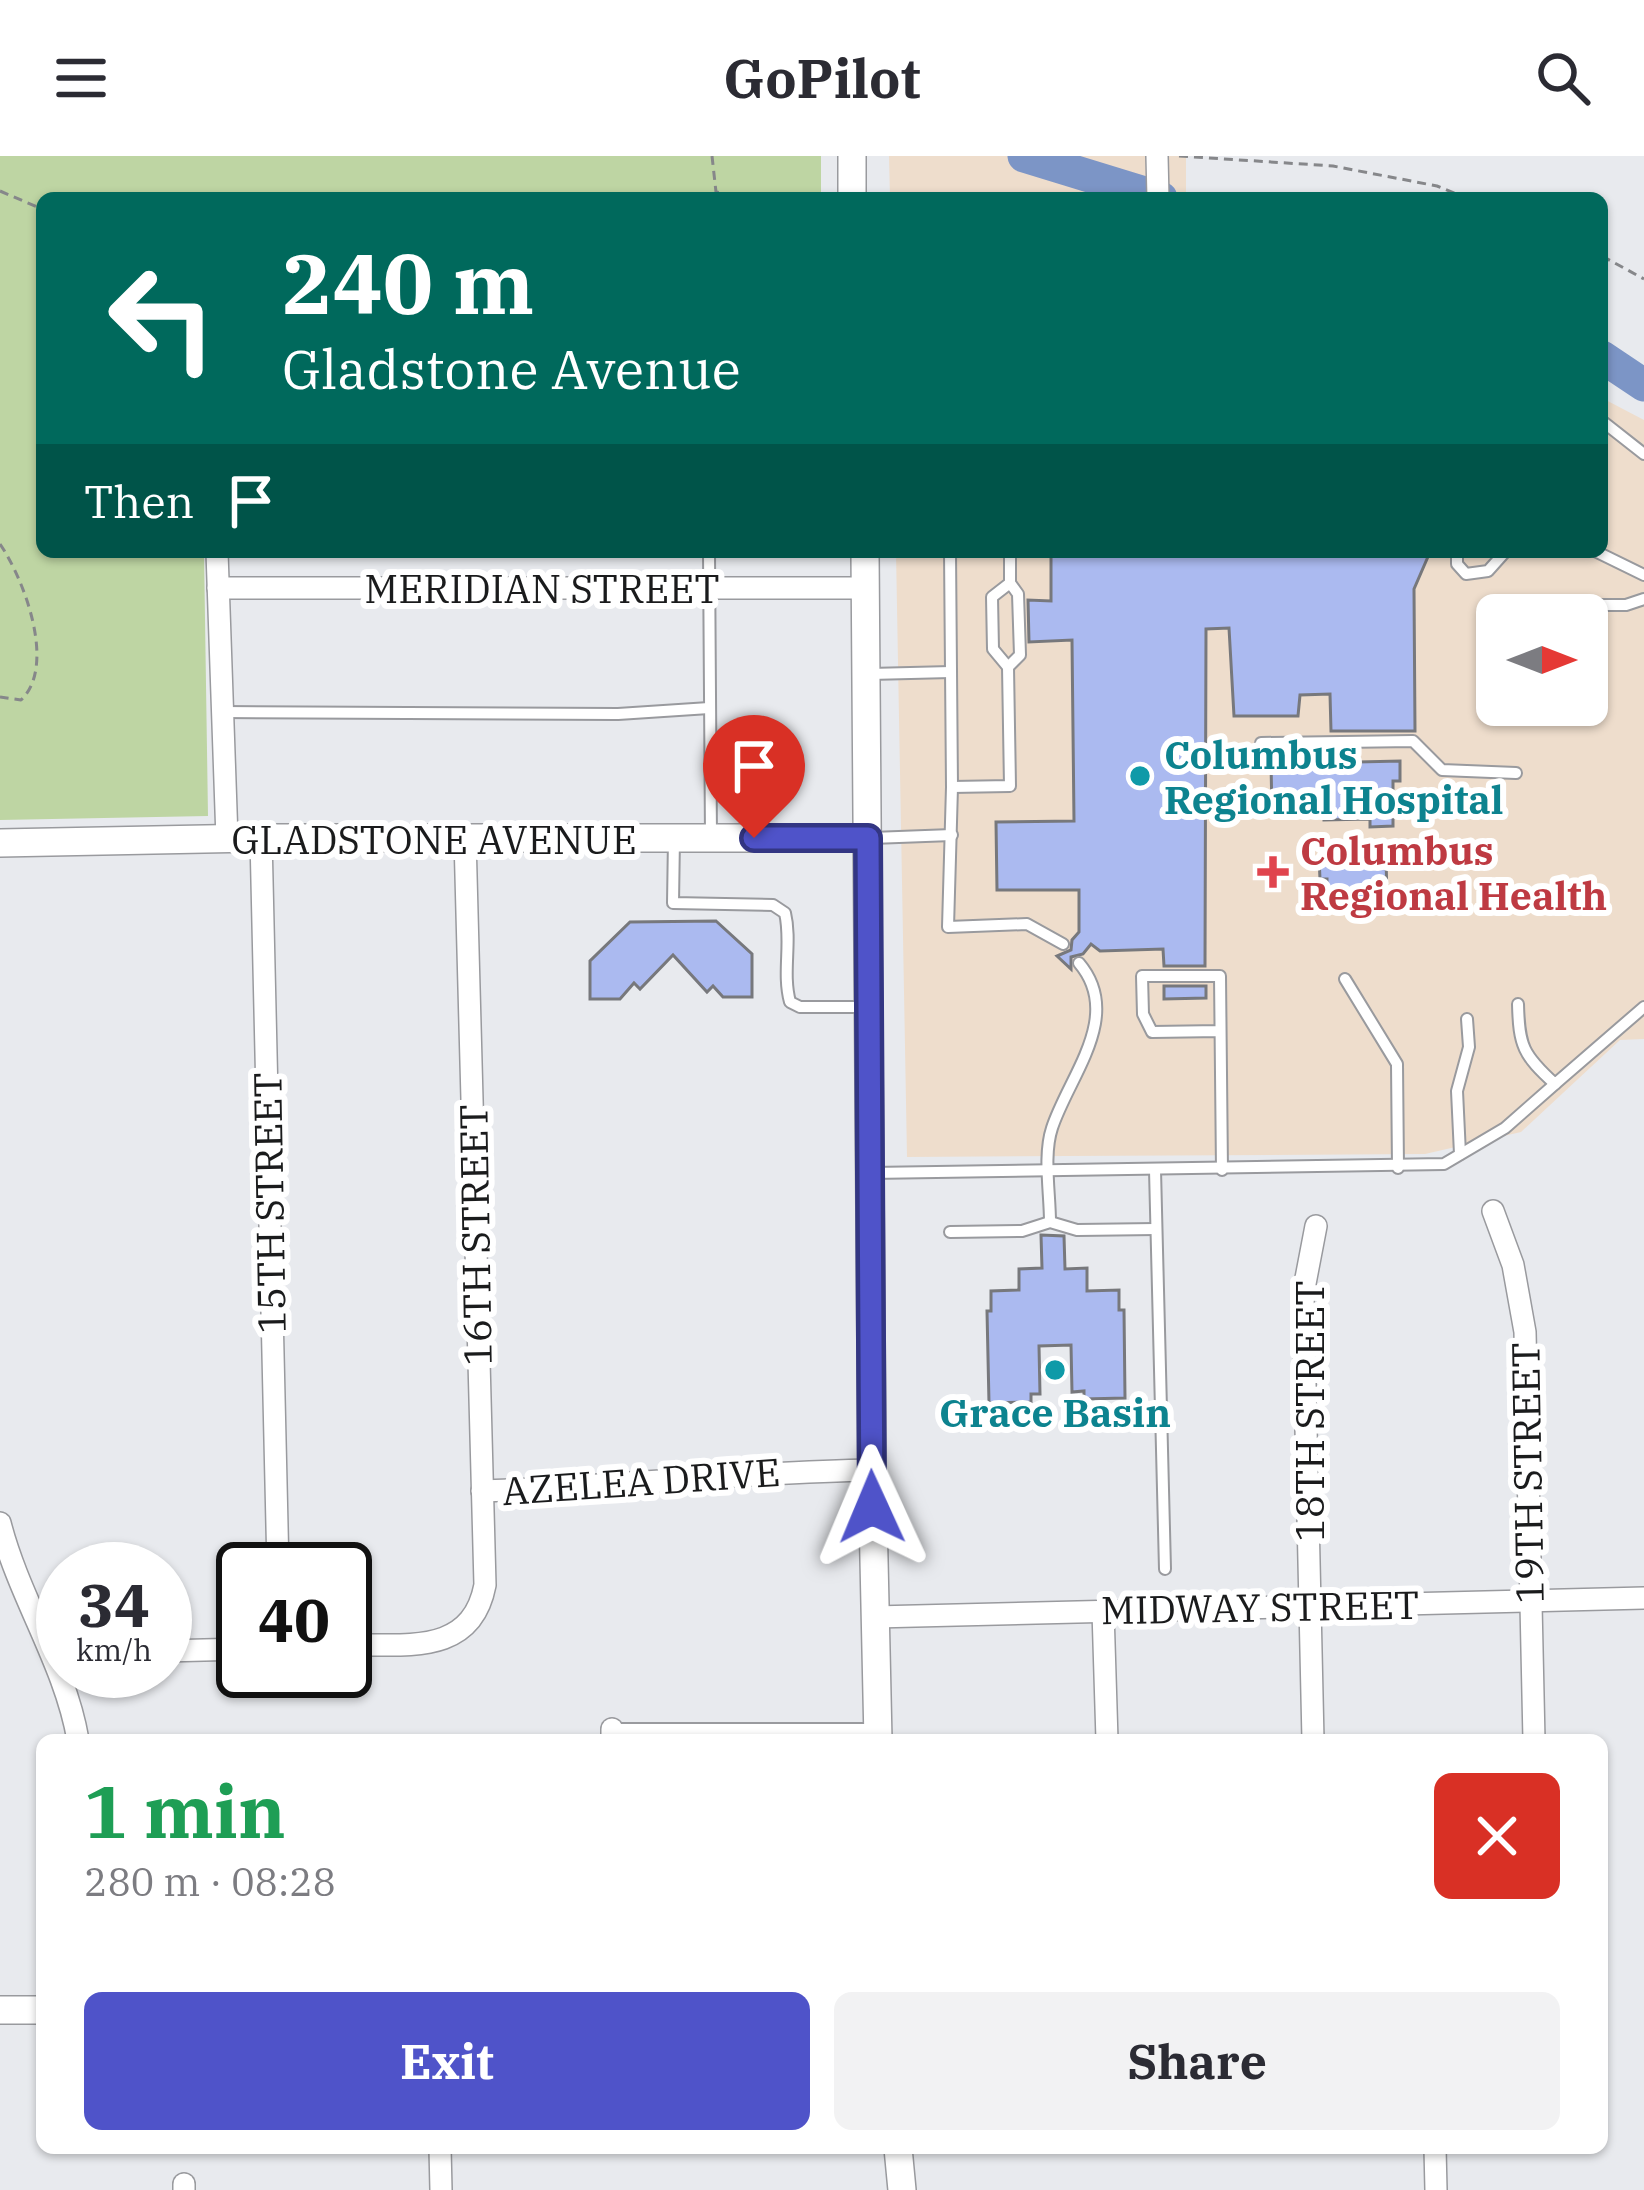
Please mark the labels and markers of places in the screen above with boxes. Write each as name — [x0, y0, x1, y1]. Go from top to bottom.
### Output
pin — [703, 715, 805, 838]
place label: Columbus Regional Hospital — [1164, 729, 1503, 825]
marker: Columbus Regional Hospital — [1127, 763, 1153, 789]
place label: Columbus Regional Health — [1300, 825, 1607, 921]
marker: Columbus Regional Health — [1257, 856, 1289, 888]
marker: Grace Basin — [1042, 1357, 1068, 1383]
place label: Grace Basin — [939, 1387, 1171, 1438]

